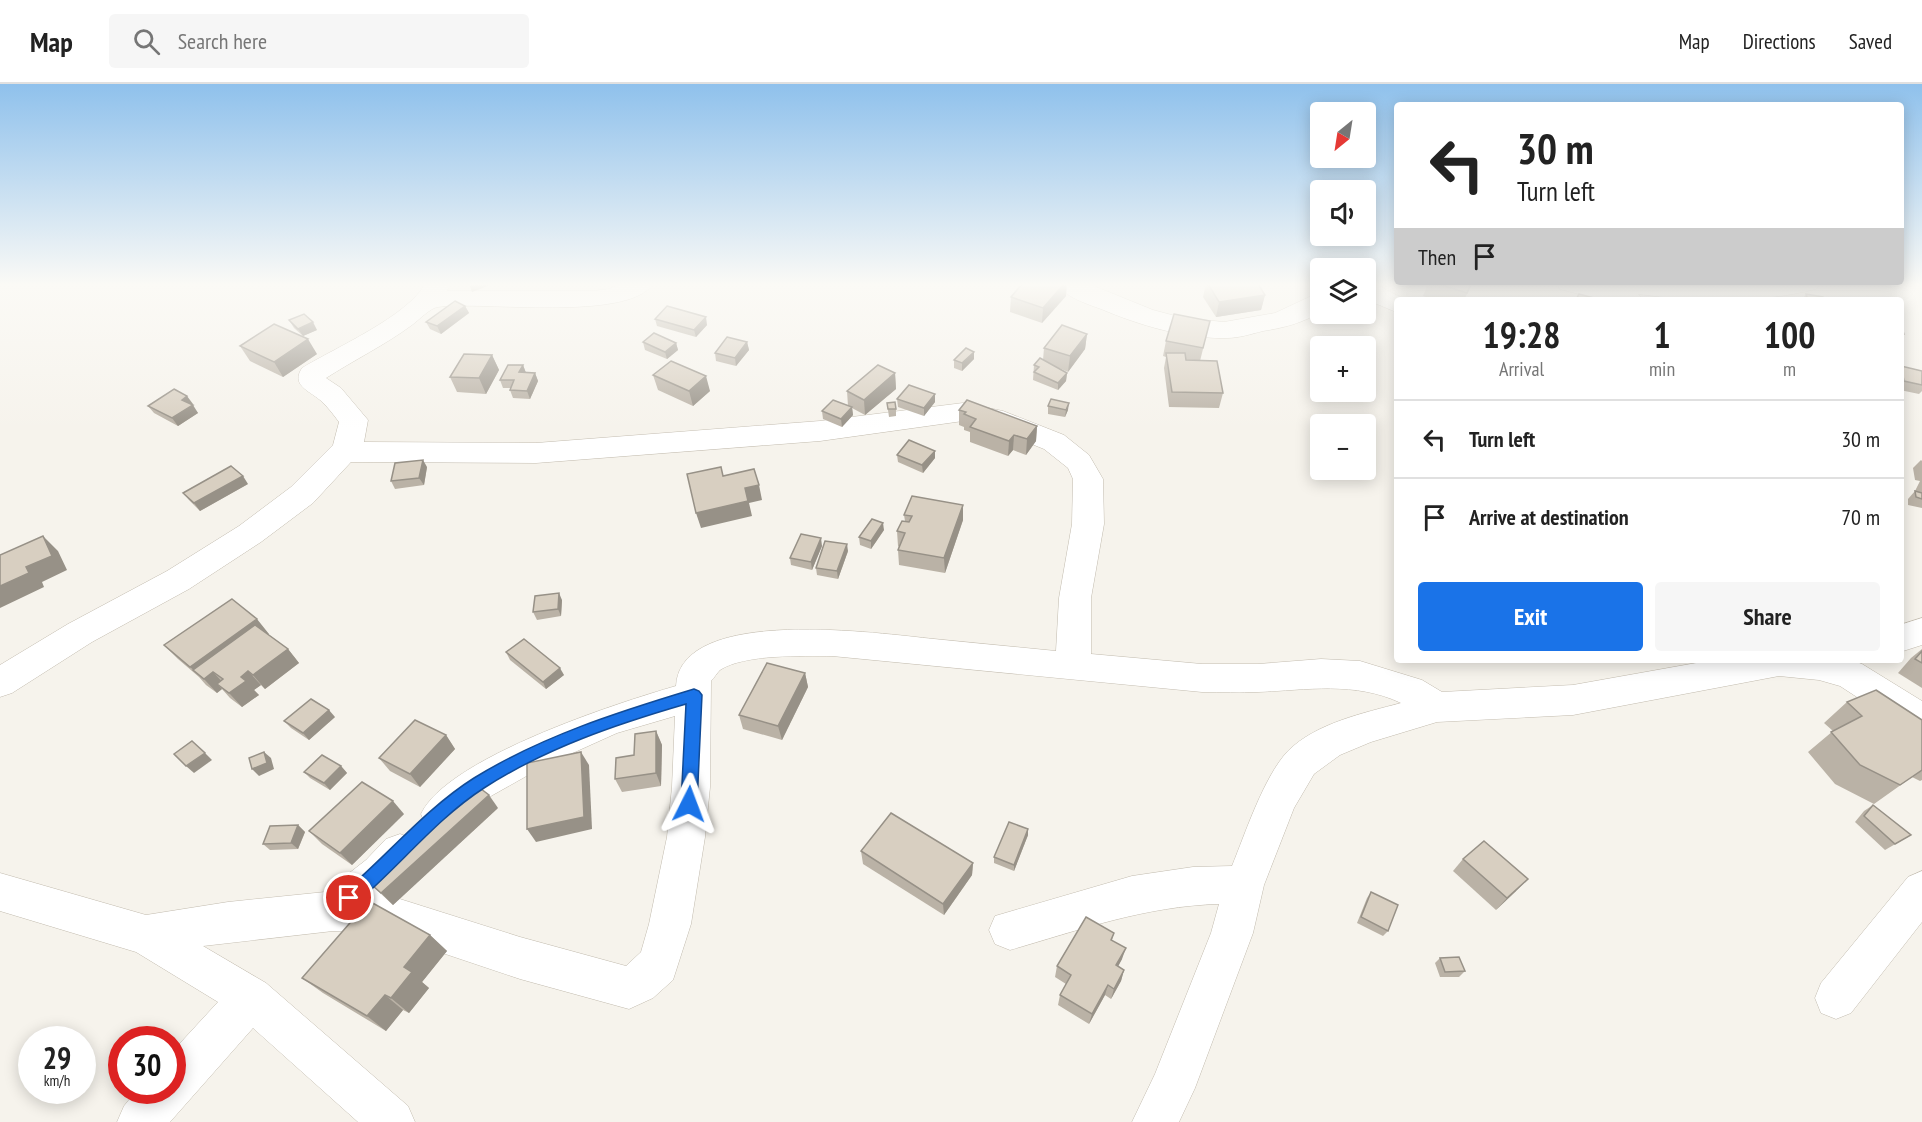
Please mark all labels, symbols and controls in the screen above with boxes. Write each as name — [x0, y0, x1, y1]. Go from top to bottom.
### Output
search box — [109, 14, 529, 68]
text: Map — [30, 23, 73, 60]
icon: search — [130, 25, 163, 58]
text: Search here — [178, 27, 267, 55]
text: Map — [1679, 28, 1710, 55]
text: Directions — [1743, 28, 1816, 55]
text: Saved — [1849, 28, 1892, 55]
north arrow — [1310, 102, 1376, 168]
map controls — [1310, 102, 1376, 480]
text: 30 m — [1517, 121, 1594, 176]
icon: left — [1418, 126, 1496, 204]
text: Turn left — [1517, 174, 1595, 208]
button: sound — [1310, 180, 1376, 246]
icon: arrive — [1468, 240, 1501, 273]
text: Then — [1418, 243, 1456, 271]
button: layers — [1310, 258, 1376, 324]
text: 19:28 — [1483, 311, 1560, 358]
text: 1 — [1653, 311, 1671, 358]
text: 100 — [1764, 311, 1815, 358]
button: + — [1310, 336, 1376, 402]
text: Arrival — [1499, 356, 1544, 382]
text: min — [1649, 356, 1675, 382]
text: m — [1783, 356, 1796, 382]
button: − — [1310, 414, 1376, 480]
icon: left — [1418, 423, 1451, 456]
text: Turn left — [1469, 425, 1535, 453]
text: 30 m — [1841, 425, 1880, 453]
icon: arrive — [1418, 501, 1451, 534]
text: Arrive at destination — [1469, 503, 1629, 531]
text: 70 m — [1841, 503, 1880, 531]
button: Exit — [1418, 582, 1643, 651]
button: Share — [1655, 582, 1880, 651]
position arrow — [657, 772, 721, 836]
pin — [323, 872, 374, 923]
icon: arrive — [332, 881, 365, 914]
speed limit sign: 30 — [108, 1026, 186, 1104]
text: 29 — [43, 1038, 71, 1077]
text: km/h — [44, 1071, 70, 1090]

